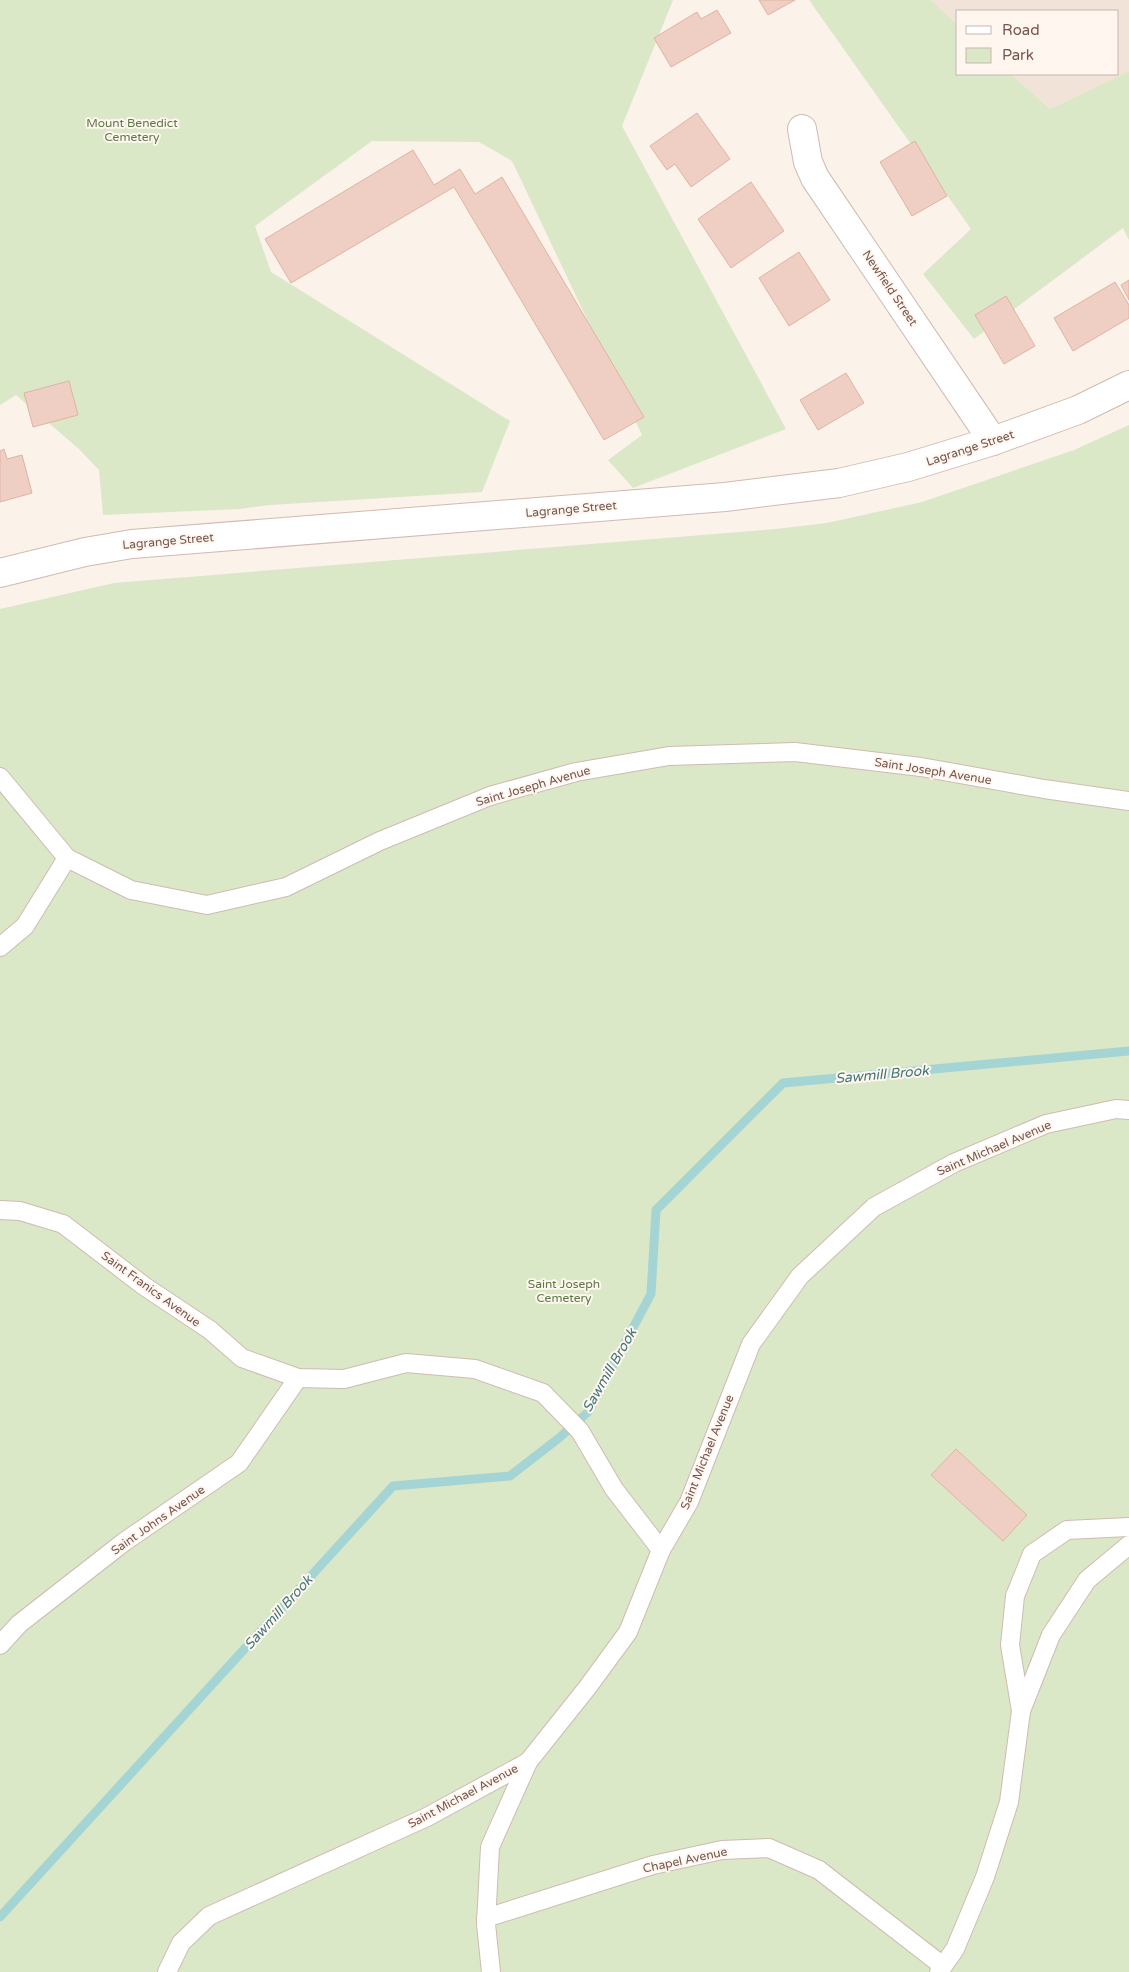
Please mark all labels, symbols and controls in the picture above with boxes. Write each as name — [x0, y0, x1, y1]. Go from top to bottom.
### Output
legend — [956, 10, 1119, 75]
text: Road — [1002, 21, 1040, 39]
text: Park — [1002, 46, 1034, 64]
park label: Mount Benedict Cemetery — [86, 116, 178, 144]
street label: Newfield Street — [860, 248, 921, 329]
street label: Lagrange Street — [924, 427, 1016, 469]
street label: Lagrange Street — [525, 498, 618, 520]
street label: Lagrange Street — [122, 530, 215, 552]
street label: Saint Joseph Avenue — [873, 755, 993, 787]
street label: Saint Joseph Avenue — [474, 763, 592, 809]
water label: Sawmill Brook — [835, 1062, 931, 1087]
street label: Saint Michael Avenue — [935, 1117, 1053, 1178]
street label: Saint Franics Avenue — [99, 1248, 203, 1330]
park label: Saint Joseph Cemetery — [528, 1277, 600, 1305]
water label: Sawmill Brook — [579, 1324, 641, 1415]
street label: Saint Michael Avenue — [678, 1392, 737, 1512]
street label: Saint Johns Avenue — [108, 1482, 208, 1558]
water label: Sawmill Brook — [241, 1571, 317, 1653]
street label: Saint Michael Avenue — [406, 1761, 521, 1831]
street label: Chapel Avenue — [642, 1844, 729, 1876]

